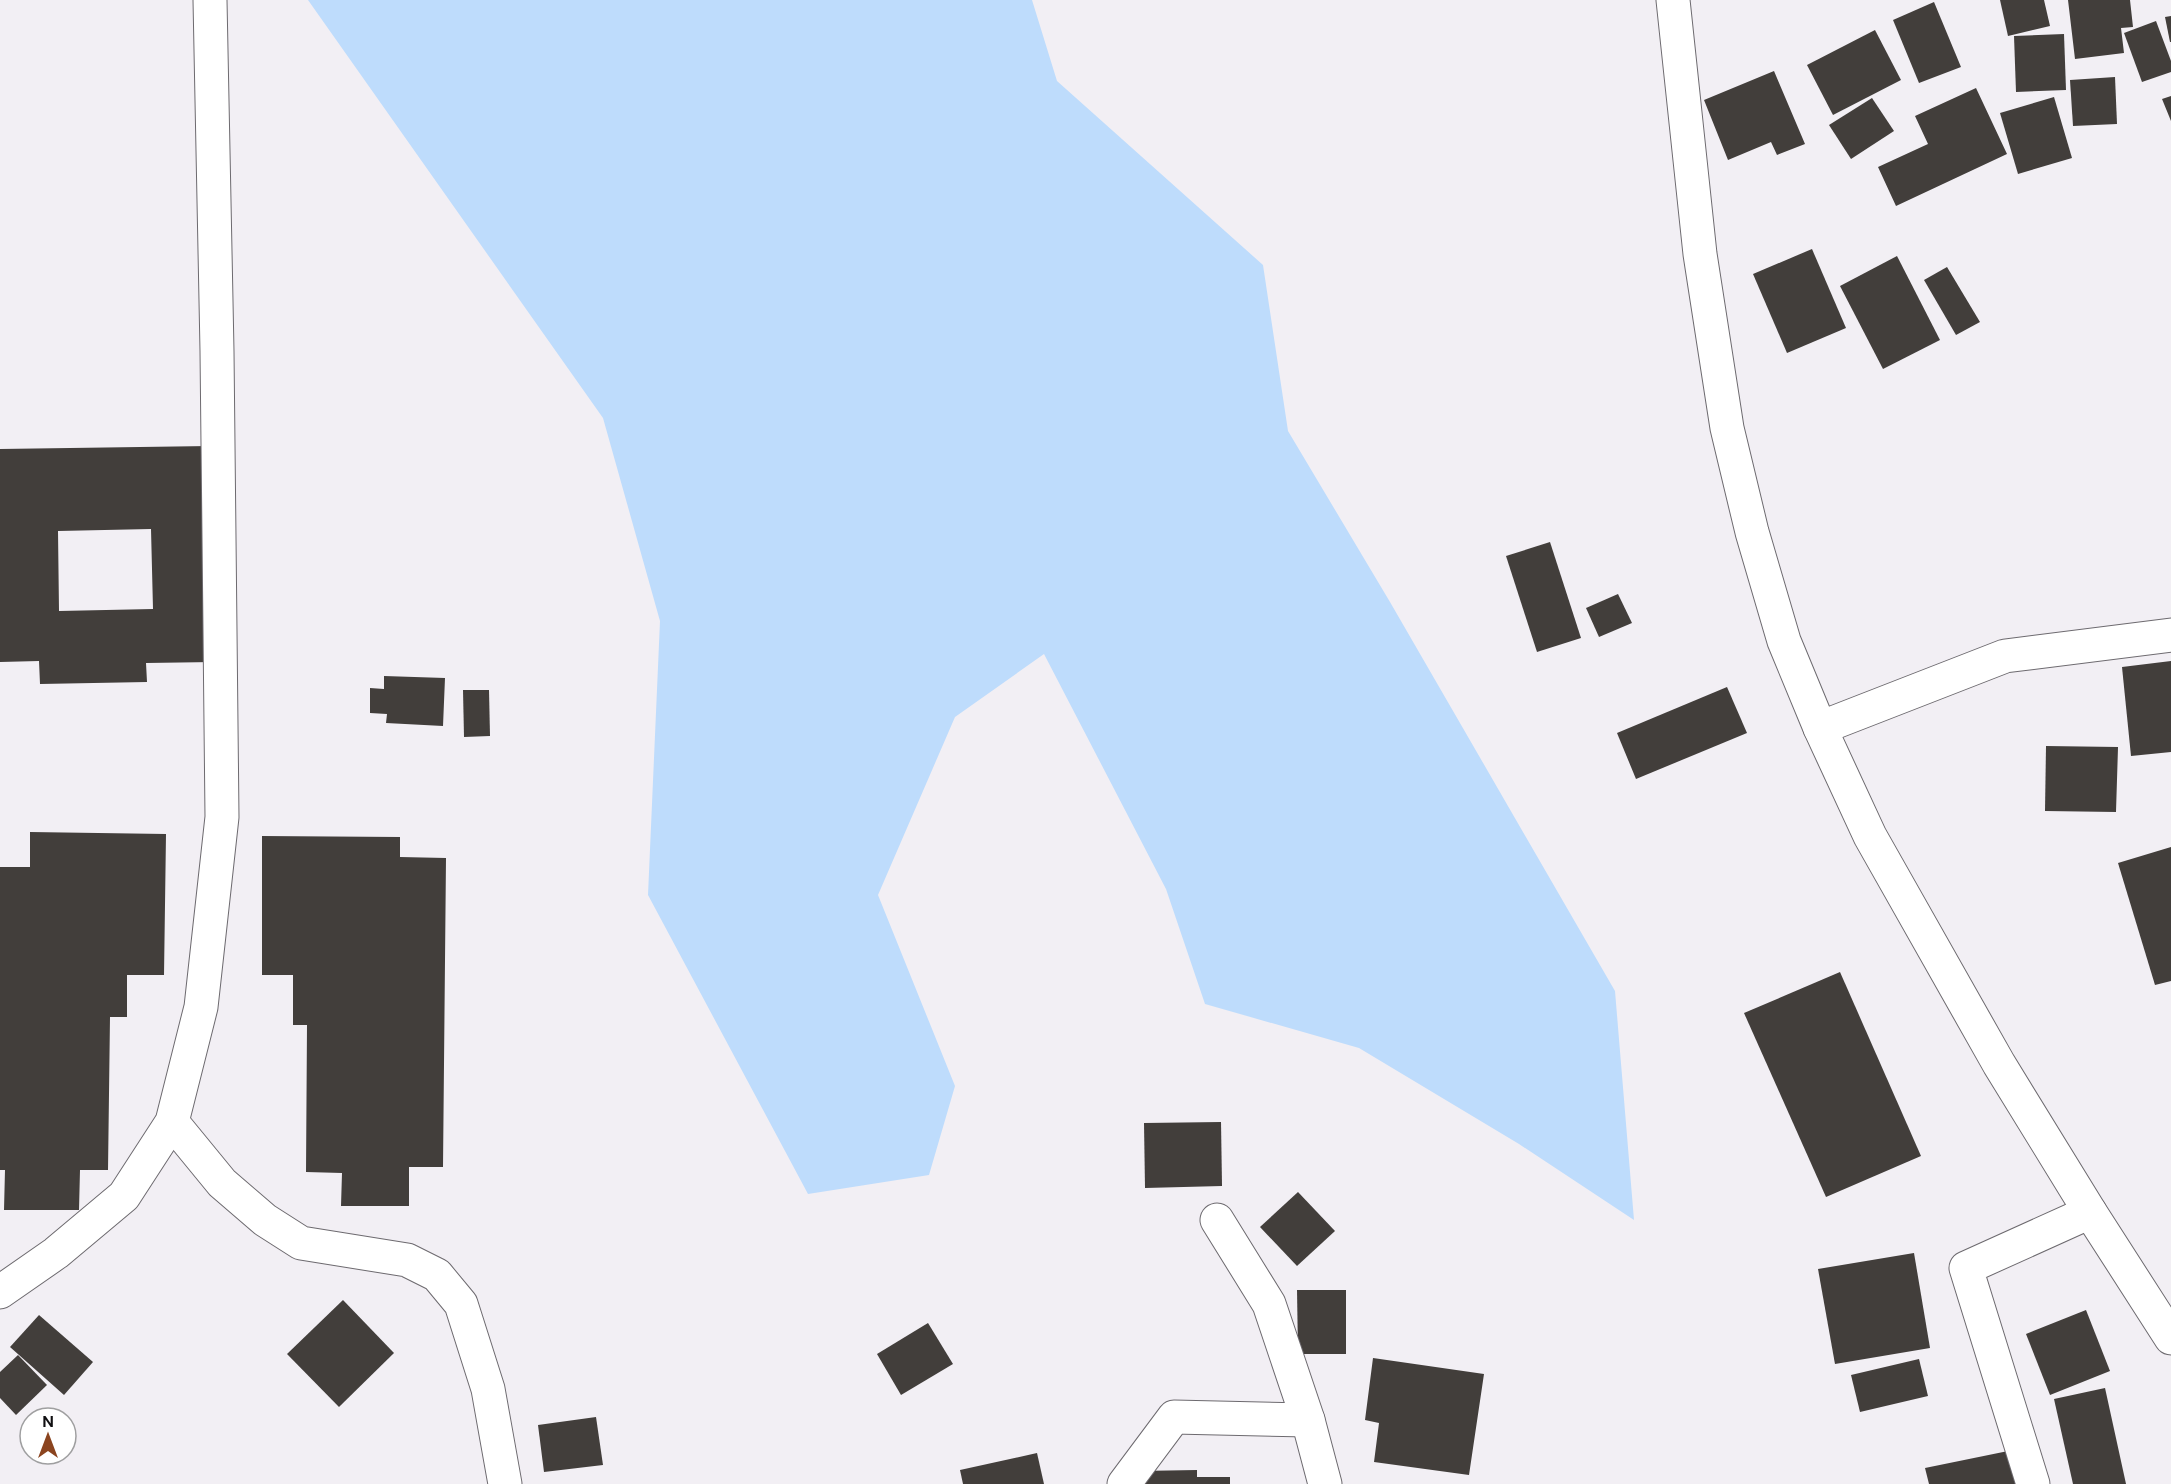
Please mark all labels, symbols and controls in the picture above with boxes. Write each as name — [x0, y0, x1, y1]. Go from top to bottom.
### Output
north arrow — [18, 1406, 78, 1466]
text: N — [42, 1411, 54, 1432]

